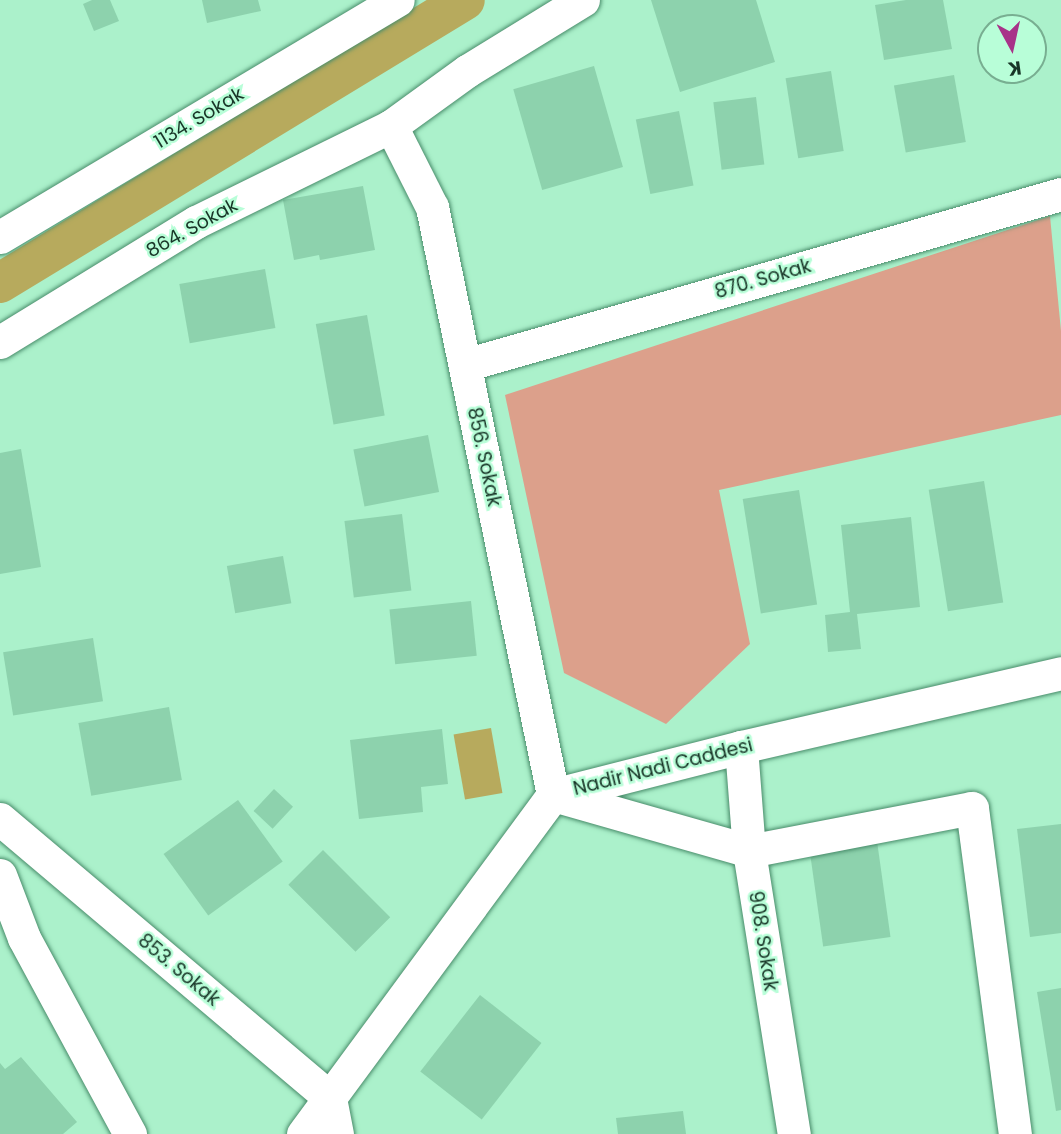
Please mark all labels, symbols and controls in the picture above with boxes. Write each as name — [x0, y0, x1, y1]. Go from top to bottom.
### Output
north arrow — [977, 14, 1047, 84]
text: K — [1006, 54, 1023, 83]
street label: 1134. Sokak — [150, 82, 248, 154]
street label: 864. Sokak — [142, 194, 242, 262]
street label: 870. Sokak — [712, 254, 814, 304]
street label: 856. Sokak — [462, 405, 506, 509]
street label: Nadir Nadi Caddesi — [571, 734, 755, 800]
street label: 908. Sokak — [744, 889, 782, 993]
street label: 853. Sokak — [133, 929, 225, 1011]

